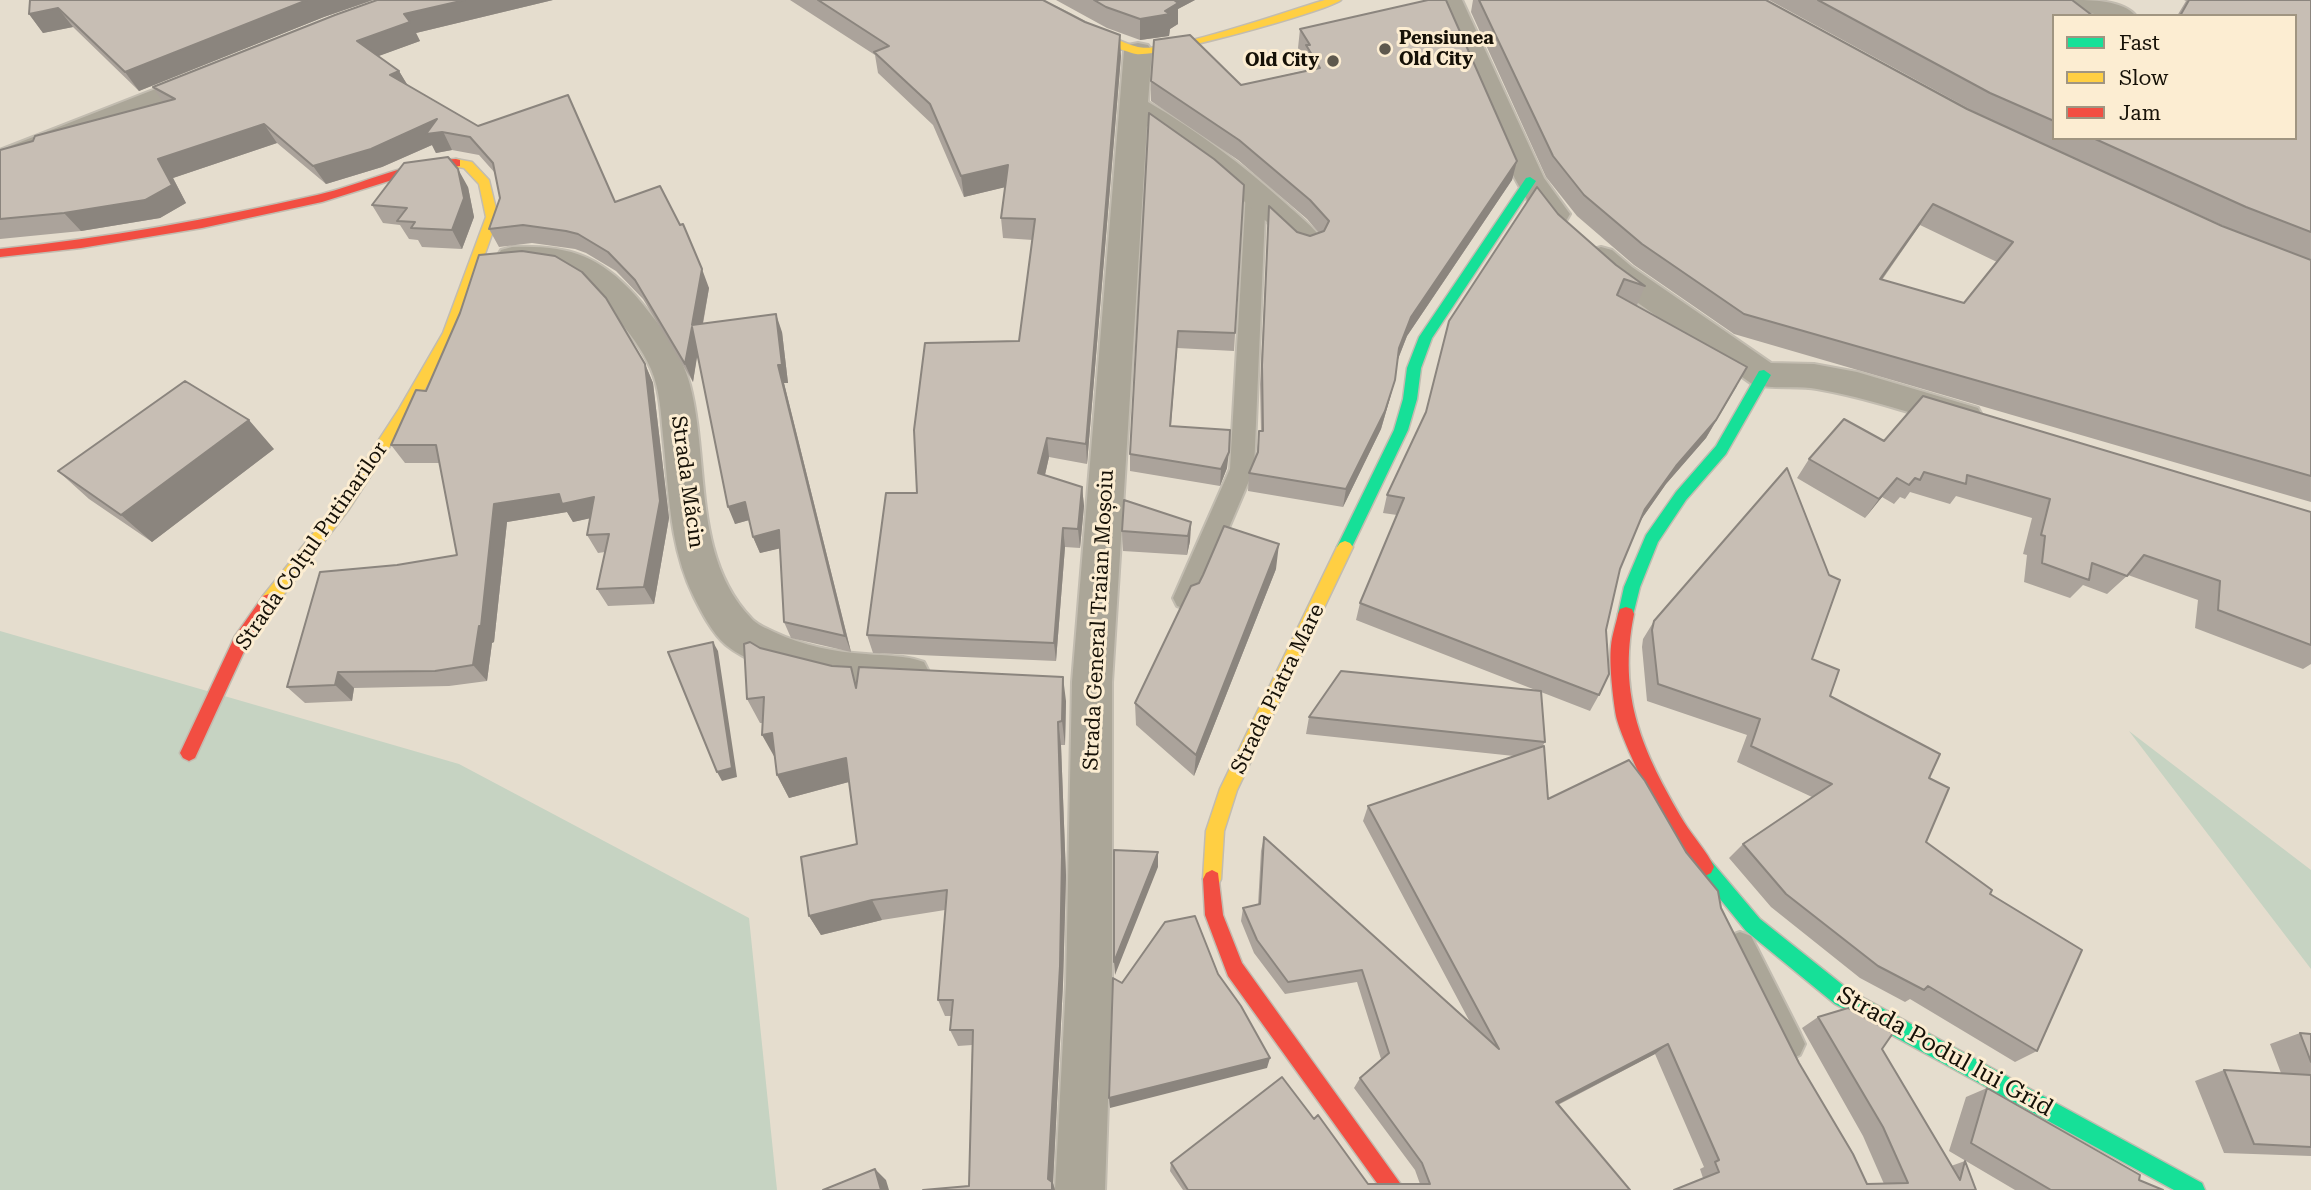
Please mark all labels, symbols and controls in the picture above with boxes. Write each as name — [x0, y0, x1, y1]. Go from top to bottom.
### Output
legend — [2052, 14, 2297, 140]
place label: Pensiunea Old City — [1399, 28, 1494, 70]
text: Fast — [2119, 31, 2160, 55]
marker: Pensiunea Old City — [1377, 41, 1393, 57]
place label: Old City — [1245, 50, 1319, 72]
marker: Old City — [1325, 53, 1341, 69]
text: Slow — [2119, 66, 2168, 90]
text: Jam — [2119, 101, 2161, 125]
street label: Strada Măcin — [665, 414, 709, 550]
street label: Strada Colțul Putinarilor — [231, 437, 393, 655]
street label: Strada General Traian Moșoiu — [1079, 469, 1119, 771]
street label: Strada Piatra Mare — [1226, 600, 1330, 778]
street label: Strada Podul lui Grid — [1832, 981, 2058, 1123]

